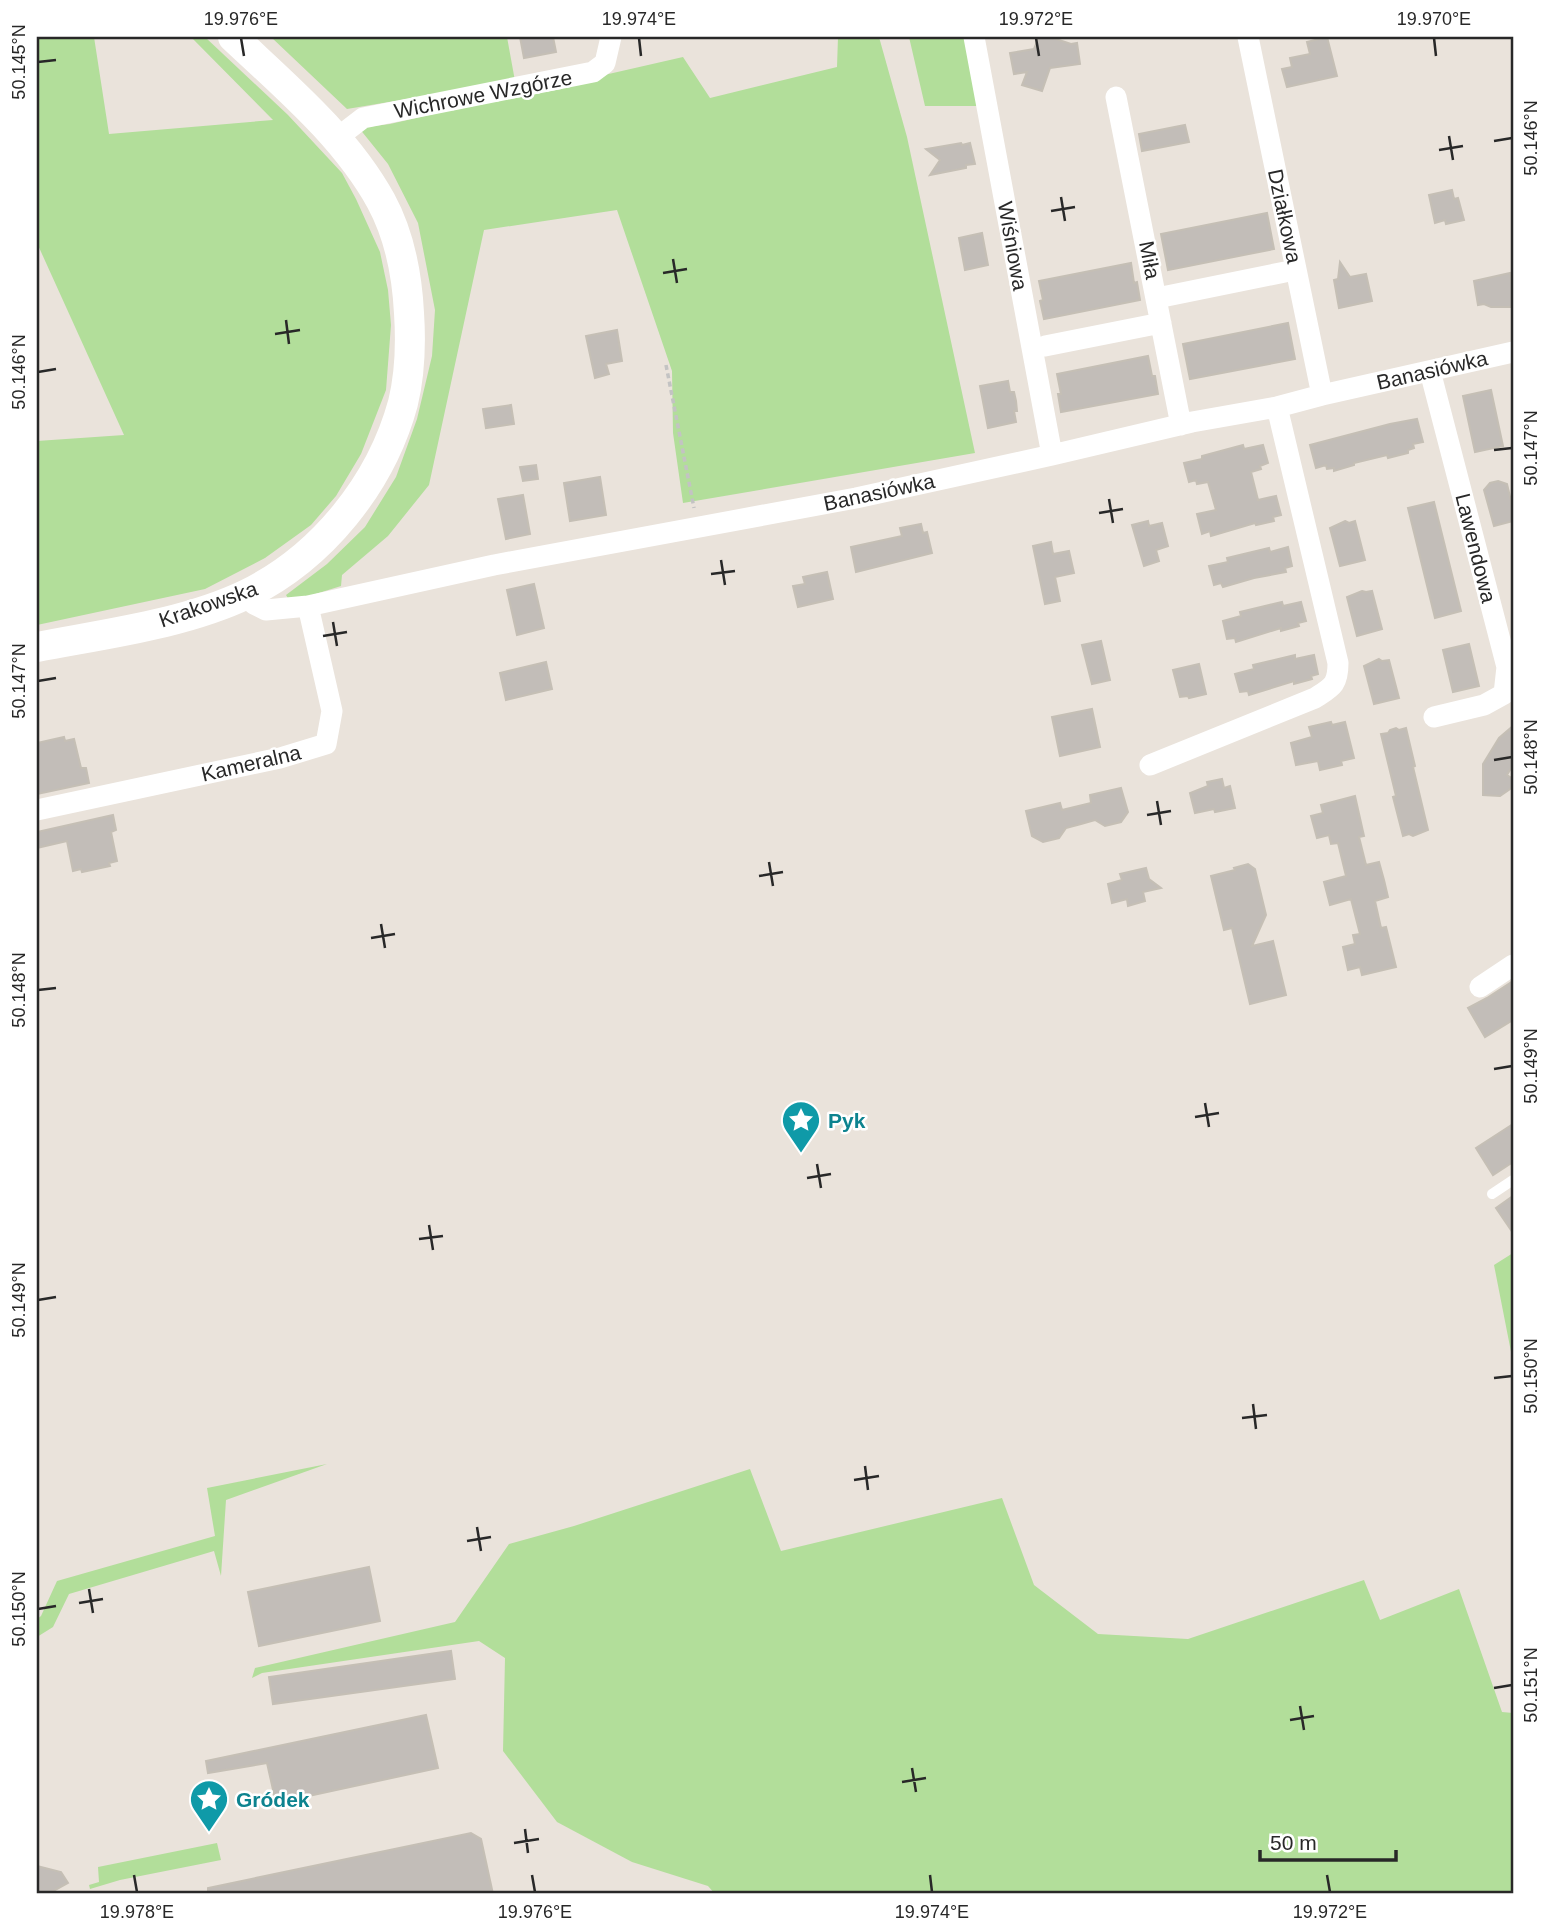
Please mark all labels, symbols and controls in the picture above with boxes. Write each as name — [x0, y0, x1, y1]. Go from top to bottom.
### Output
text: 19.976°E — [204, 9, 278, 29]
text: 19.974°E — [602, 9, 676, 29]
text: 19.972°E — [999, 9, 1073, 29]
text: 19.970°E — [1397, 9, 1471, 29]
text: 50.145°N — [9, 24, 29, 100]
street label: Wichrowe Wzgórze — [392, 65, 574, 123]
text: 50.146°N — [1521, 100, 1541, 176]
street label: Działkowa — [1264, 167, 1306, 266]
street label: Wiśniowa — [994, 200, 1032, 293]
street label: Miła — [1135, 239, 1165, 281]
text: 50.146°N — [9, 334, 29, 410]
street label: Banasiówka — [1374, 346, 1490, 394]
text: 50.147°N — [1521, 410, 1541, 486]
street label: Banasiówka — [821, 469, 937, 515]
street label: Lawendowa — [1451, 491, 1501, 605]
street label: Krakowska — [156, 576, 261, 632]
text: 50.147°N — [9, 643, 29, 719]
text: 50.148°N — [1521, 719, 1541, 795]
street label: Kameralna — [199, 740, 303, 786]
text: 50.148°N — [9, 952, 29, 1028]
text: 50.149°N — [1521, 1028, 1541, 1104]
place icon: Pyk — [780, 1099, 822, 1154]
place label: Pyk — [828, 1109, 866, 1132]
text: 50.149°N — [9, 1262, 29, 1338]
text: 50.150°N — [1521, 1338, 1541, 1414]
text: 50.150°N — [9, 1571, 29, 1647]
text: 50.151°N — [1521, 1647, 1541, 1723]
place icon: Gródek — [188, 1778, 230, 1833]
place label: Gródek — [236, 1788, 310, 1811]
scale bar — [1260, 1819, 1396, 1863]
text: 50 m — [1270, 1831, 1317, 1854]
text: 19.978°E — [100, 1902, 174, 1922]
text: 19.976°E — [498, 1902, 572, 1922]
text: 19.974°E — [895, 1902, 969, 1922]
text: 19.972°E — [1293, 1902, 1367, 1922]

